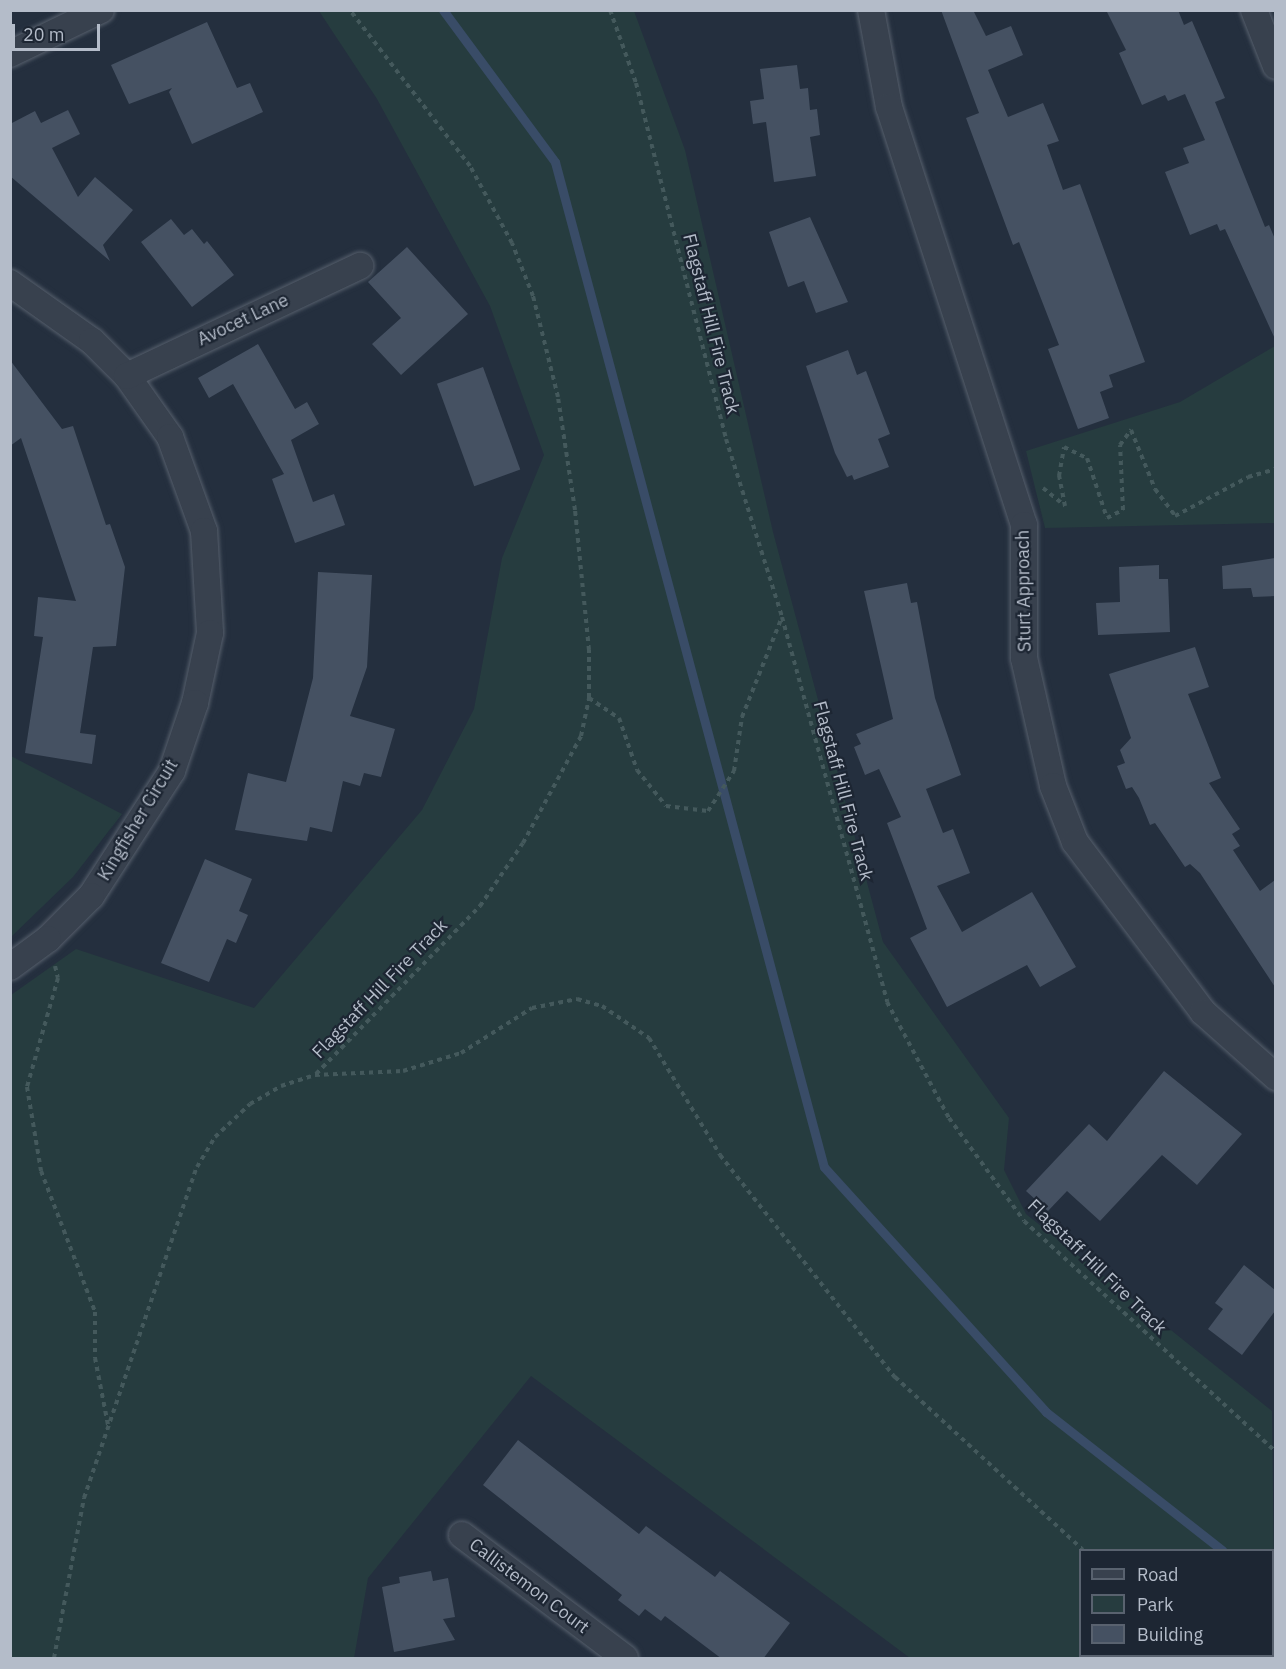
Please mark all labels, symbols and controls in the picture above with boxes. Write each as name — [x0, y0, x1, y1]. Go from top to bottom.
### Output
scale bar — [15, 12, 104, 50]
text: 20 m — [23, 23, 65, 46]
street label: Flagstaff Hill Fire Track — [678, 232, 744, 416]
street label: Avocet Lane — [194, 289, 292, 351]
street label: Sturt Approach — [1012, 530, 1036, 652]
street label: Flagstaff Hill Fire Track — [809, 699, 877, 883]
street label: Kingfisher Circuit — [93, 755, 183, 885]
street label: Flagstaff Hill Fire Track — [308, 915, 452, 1063]
street label: Flagstaff Hill Fire Track — [1023, 1195, 1171, 1339]
street label: Callistemon Court — [465, 1534, 593, 1638]
legend — [1079, 1549, 1274, 1657]
text: Road — [1137, 1563, 1178, 1586]
text: Park — [1137, 1593, 1173, 1616]
text: Building — [1137, 1623, 1203, 1646]

